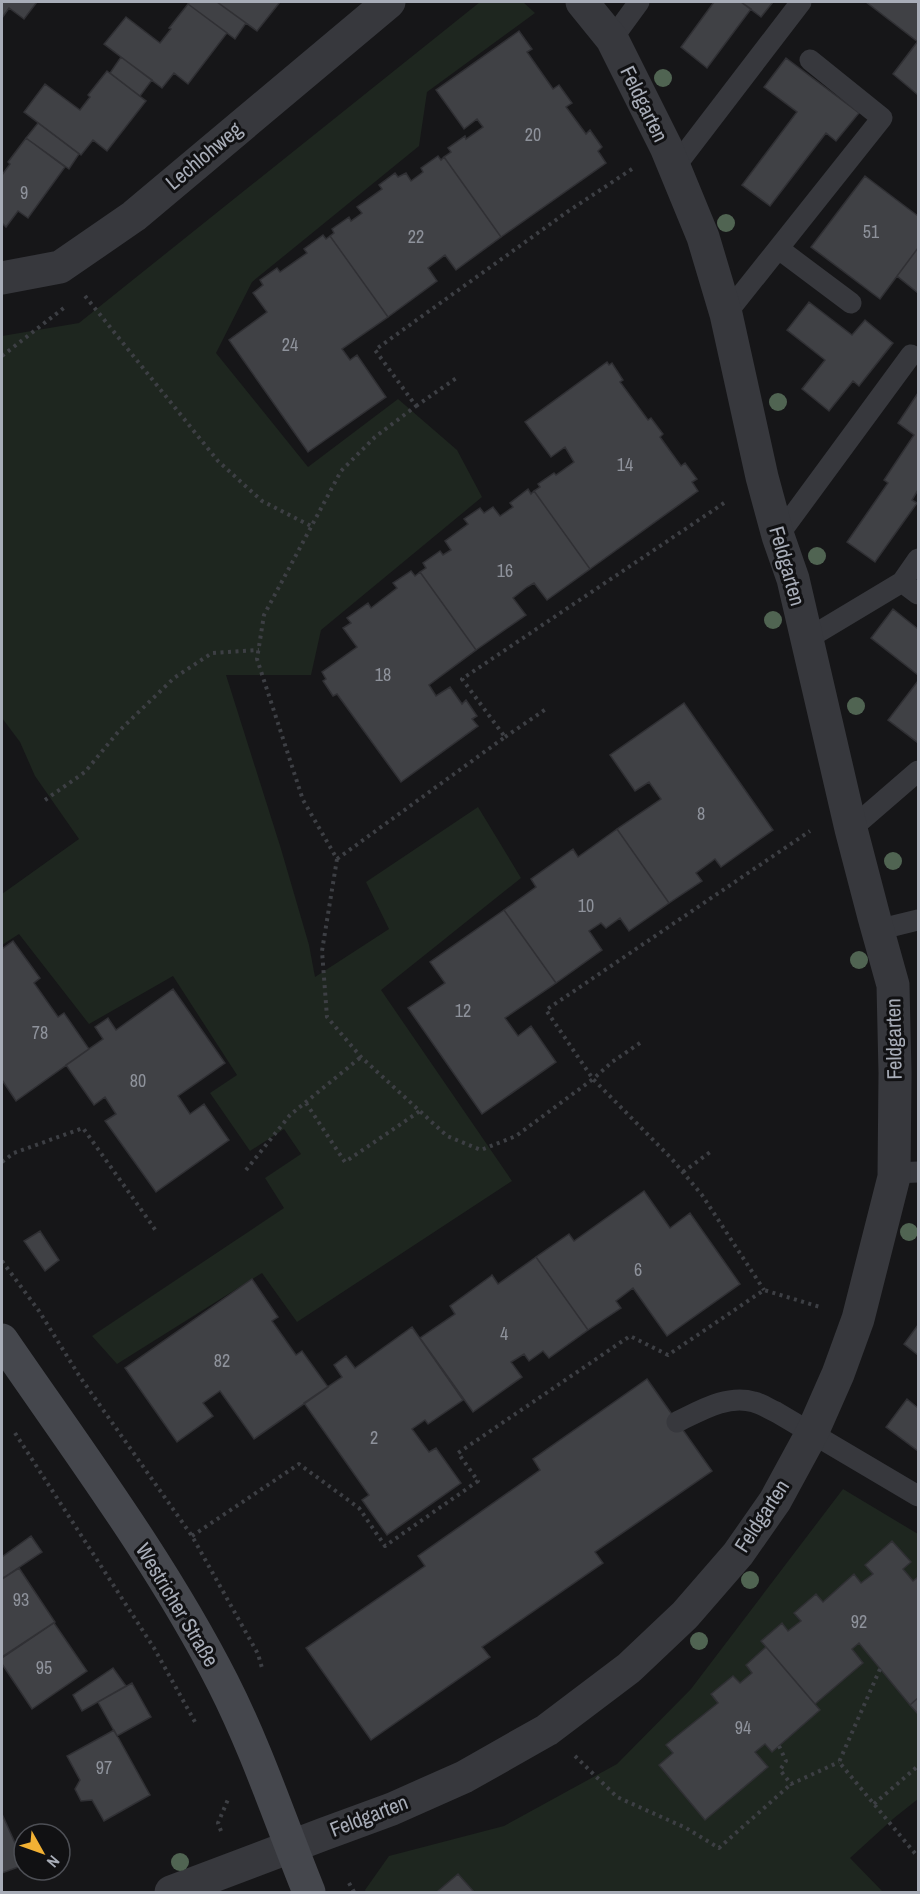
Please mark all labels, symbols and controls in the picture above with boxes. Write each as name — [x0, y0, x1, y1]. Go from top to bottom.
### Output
street label: Feldgarten — [614, 61, 675, 147]
street label: Lechlohweg — [159, 115, 249, 196]
house number: 20 — [525, 122, 541, 147]
house number: 9 — [20, 180, 28, 205]
house number: 51 — [863, 219, 880, 244]
house number: 22 — [408, 224, 424, 249]
house number: 24 — [282, 332, 298, 357]
house number: 14 — [617, 452, 633, 477]
street label: Feldgarten — [762, 523, 813, 609]
house number: 16 — [497, 558, 513, 583]
house number: 18 — [375, 662, 391, 687]
house number: 8 — [697, 801, 705, 826]
house number: 10 — [578, 893, 594, 918]
house number: 12 — [455, 998, 471, 1023]
street label: Feldgarten — [878, 998, 909, 1080]
house number: 78 — [32, 1020, 48, 1045]
house number: 80 — [130, 1068, 146, 1093]
house number: 6 — [634, 1257, 642, 1282]
house number: 4 — [500, 1321, 508, 1346]
house number: 82 — [214, 1348, 230, 1373]
house number: 2 — [370, 1425, 378, 1450]
street label: Feldgarten — [727, 1474, 796, 1558]
street label: Westricher Straße — [129, 1538, 226, 1672]
house number: 93 — [13, 1587, 29, 1612]
house number: 92 — [851, 1609, 867, 1634]
house number: 95 — [36, 1655, 52, 1680]
house number: 94 — [735, 1715, 751, 1740]
house number: 97 — [96, 1755, 112, 1780]
street label: Feldgarten — [326, 1787, 412, 1844]
north arrow — [12, 1822, 72, 1882]
text: N — [42, 1851, 65, 1872]

